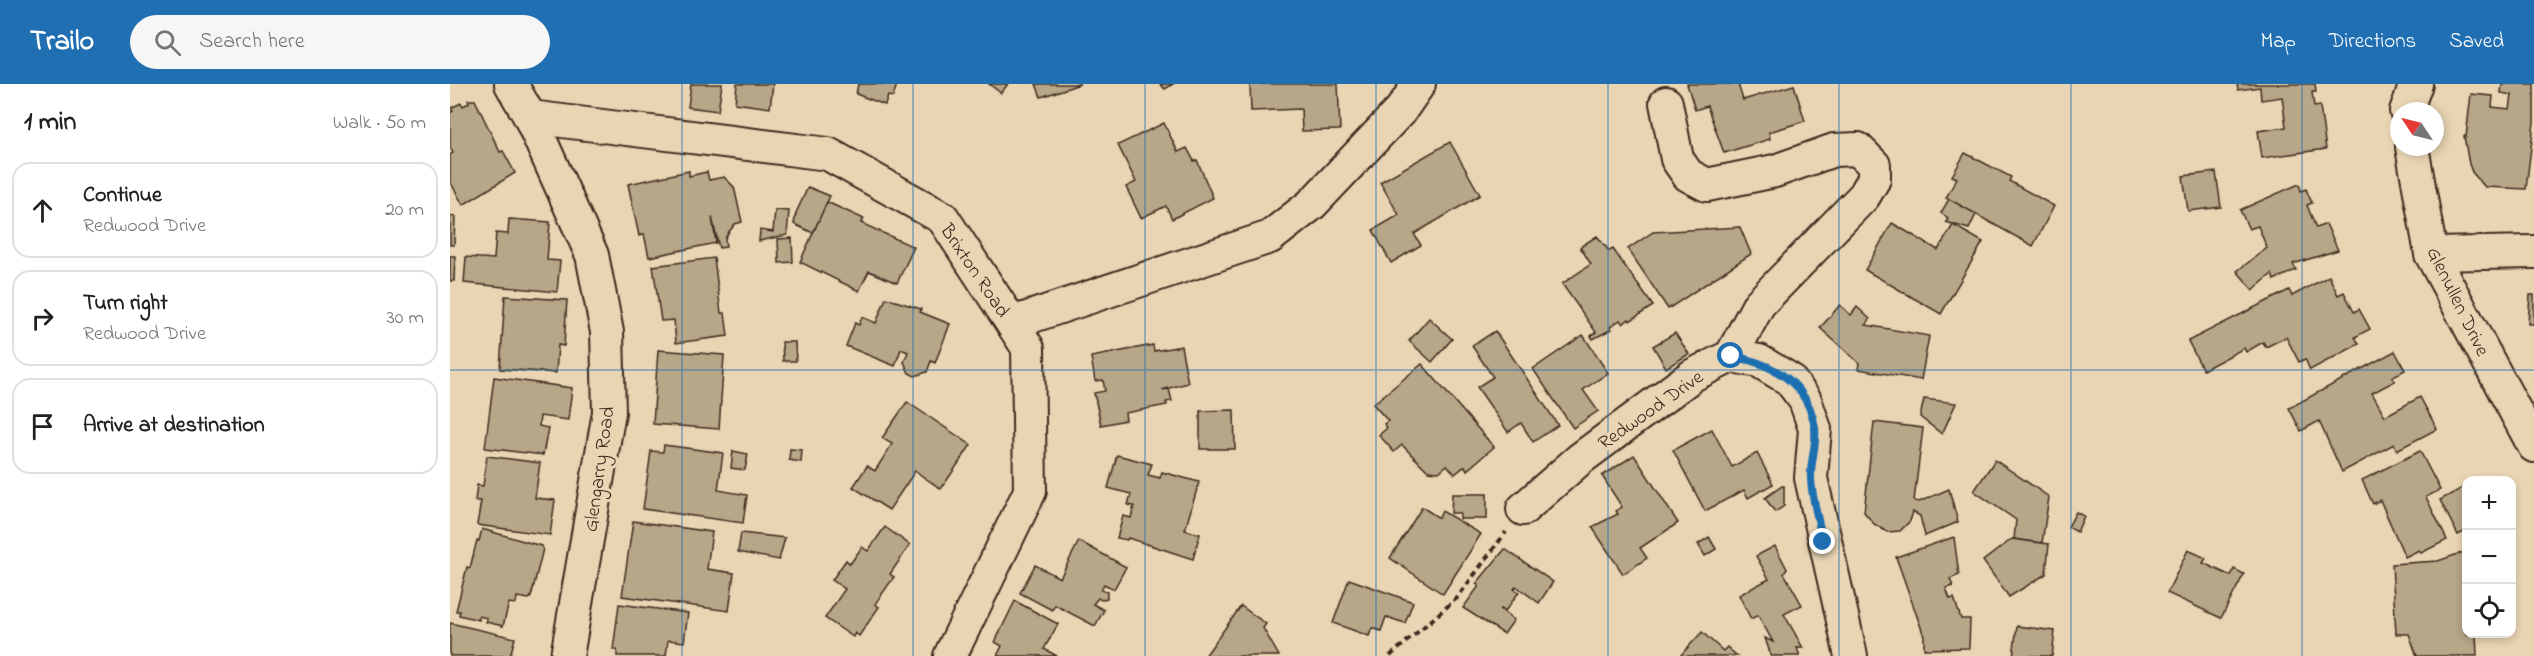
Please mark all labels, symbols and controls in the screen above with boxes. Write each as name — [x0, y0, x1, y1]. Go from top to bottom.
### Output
search box — [130, 15, 550, 69]
text: Trailo — [30, 22, 94, 63]
icon: search — [151, 26, 184, 59]
text: Search here — [199, 26, 305, 58]
text: Map — [2260, 27, 2296, 57]
text: Directions — [2329, 27, 2416, 57]
text: Saved — [2449, 27, 2504, 57]
north arrow — [2390, 102, 2444, 156]
text: 1 min — [24, 104, 76, 142]
text: Walk · 50 m — [333, 109, 426, 138]
text: Continue — [83, 180, 162, 212]
icon: ahead — [26, 194, 59, 227]
text: 20 m — [385, 196, 424, 225]
text: Redwood Drive — [83, 212, 206, 241]
street label: Brixton Road — [931, 218, 1016, 324]
street label: Glenullen Drive — [2418, 243, 2496, 362]
text: Turn right — [83, 288, 168, 320]
icon: right — [26, 302, 59, 335]
text: 30 m — [387, 304, 424, 333]
text: Redwood Drive — [83, 320, 206, 349]
route start — [1717, 342, 1743, 368]
street label: Redwood Drive — [1593, 364, 1710, 458]
street label: Glengarry Road — [577, 405, 625, 534]
icon: arrive — [26, 410, 59, 443]
text: Arrive at destination — [83, 410, 265, 442]
map controls — [2462, 476, 2516, 638]
button: + — [2462, 476, 2516, 530]
route end — [1809, 528, 1835, 554]
button: − — [2462, 530, 2516, 584]
button: locate — [2462, 584, 2516, 638]

